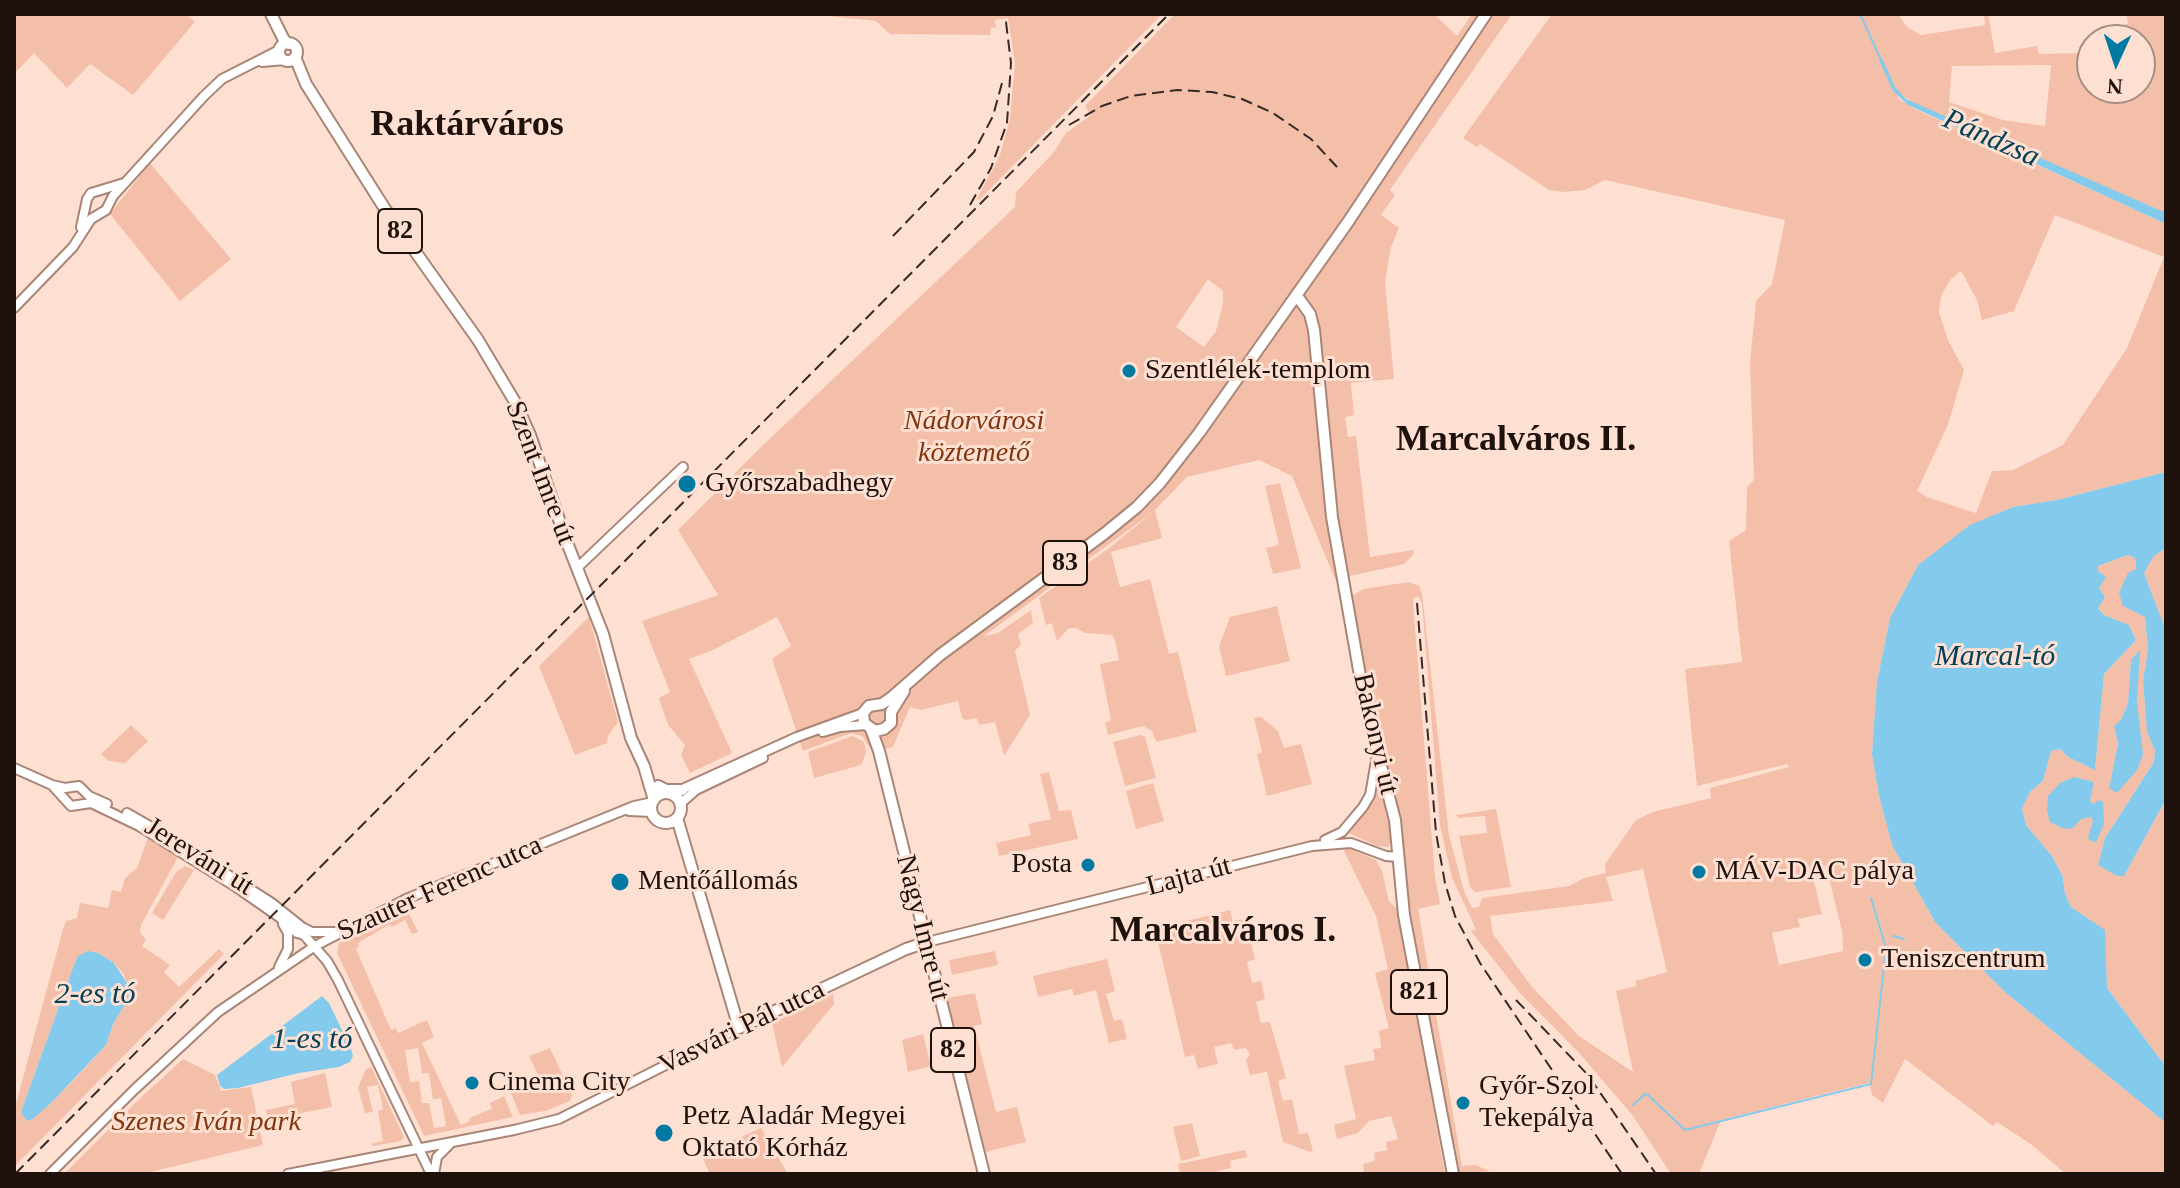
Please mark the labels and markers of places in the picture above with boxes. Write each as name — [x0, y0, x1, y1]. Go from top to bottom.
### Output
place label: Szentlélek-templom — [1145, 354, 1370, 388]
marker: Szentlélek-templom — [1120, 362, 1138, 380]
place label: Győrszabadhegy — [705, 467, 893, 501]
marker: Győrszabadhegy — [676, 473, 698, 495]
place label: Posta — [1011, 848, 1072, 882]
place label: MÁV-DAC pálya — [1715, 855, 1914, 889]
marker: Posta — [1079, 856, 1097, 874]
marker: MÁV-DAC pálya — [1690, 863, 1708, 881]
place label: Mentőállomás — [638, 865, 798, 899]
marker: Mentőállomás — [609, 871, 631, 893]
place label: Teniszcentrum — [1881, 943, 2045, 977]
marker: Teniszcentrum — [1856, 951, 1874, 969]
place label: Cinema City — [488, 1066, 630, 1100]
place label: Győr-Szol Tekepálya — [1479, 1070, 1595, 1136]
marker: Cinema City — [463, 1074, 481, 1092]
marker: Győr-Szol Tekepálya — [1454, 1094, 1472, 1112]
place label: Petz Aladár Megyei Oktató Kórház — [682, 1100, 906, 1166]
marker: Petz Aladár Megyei Oktató Kórház — [653, 1122, 675, 1144]

